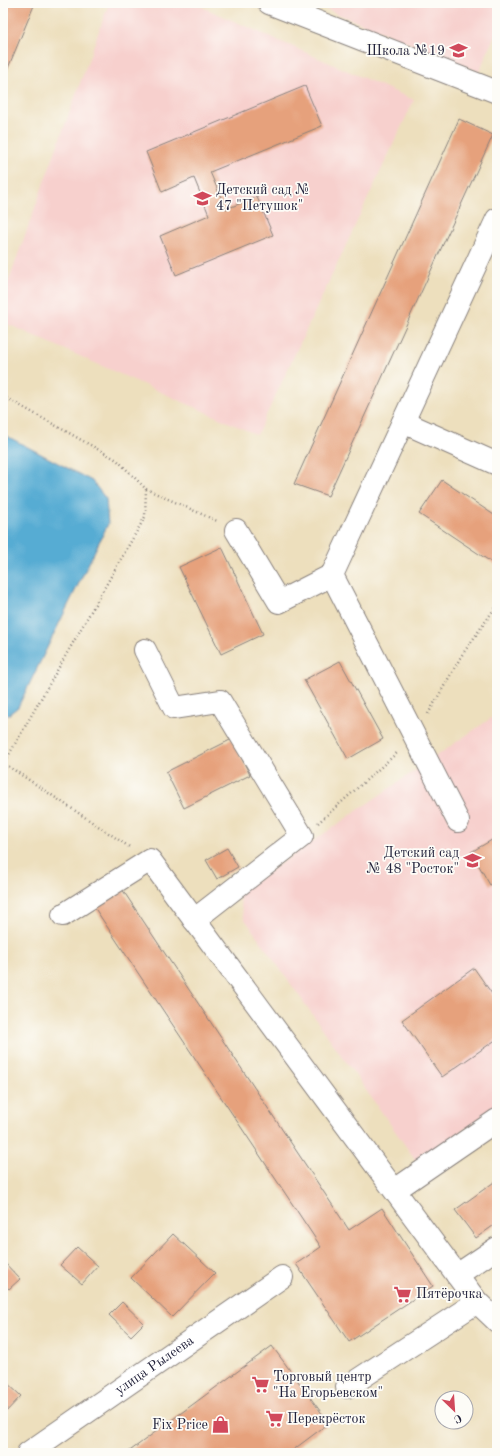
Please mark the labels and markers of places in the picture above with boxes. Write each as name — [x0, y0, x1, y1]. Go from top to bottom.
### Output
school or university icon: Школа №19 — [448, 41, 468, 61]
place label: Школа №19 — [367, 44, 445, 58]
place label: Детский сад № 47 "Петушок" — [216, 183, 310, 213]
school or university icon: Детский сад № 47 "Петушок" — [193, 188, 213, 208]
place label: Детский сад № 48 "Росток" — [367, 846, 459, 876]
school or university icon: Детский сад № 48 "Росток" — [462, 851, 482, 871]
supermarket icon: Пятёрочка — [393, 1284, 413, 1304]
place label: Пятёрочка — [416, 1287, 483, 1301]
place label: Торговый центр "На Егорьевском" — [273, 1370, 383, 1400]
supermarket icon: Торговый центр "На Егорьевском" — [250, 1375, 270, 1395]
supermarket icon: Перекрёсток — [264, 1409, 284, 1429]
place label: Перекрёсток — [287, 1412, 366, 1426]
shop icon: Fix Price — [211, 1415, 231, 1435]
place label: Fix Price — [152, 1418, 208, 1432]

